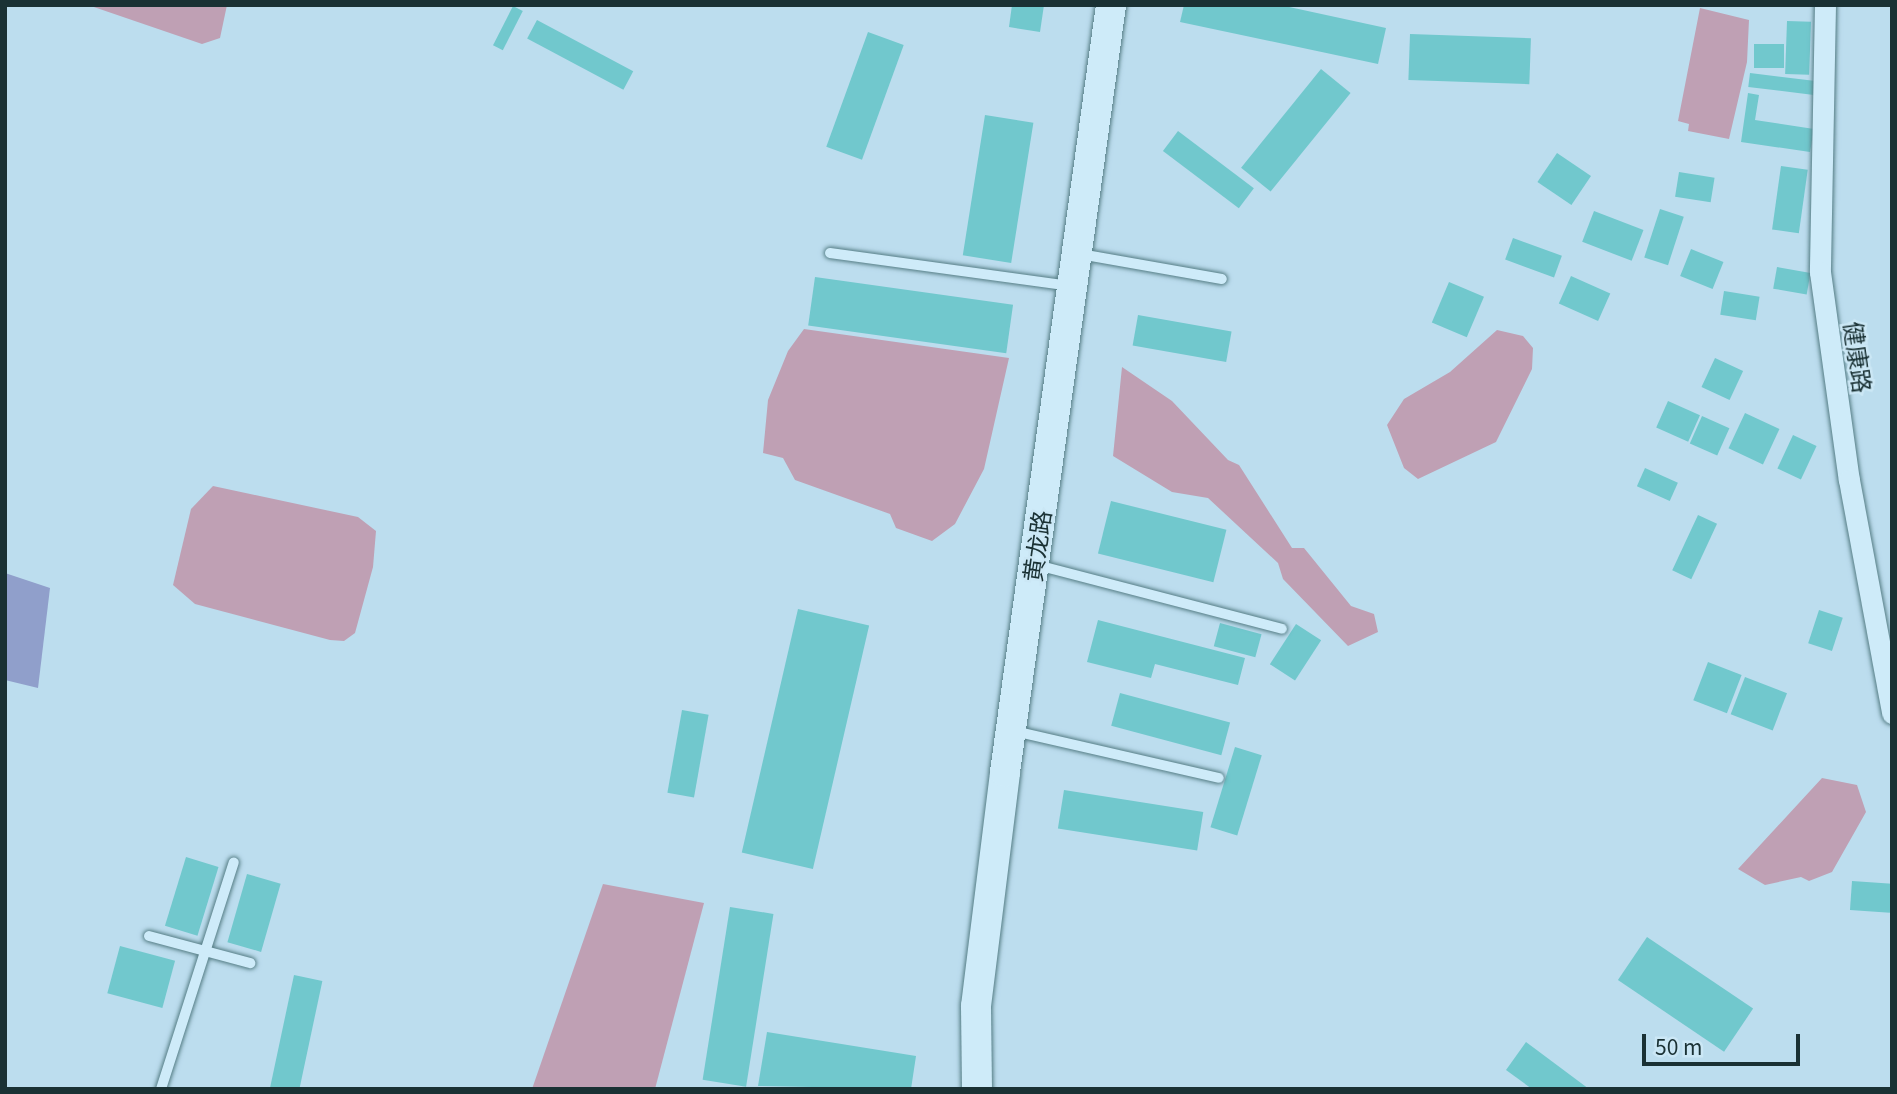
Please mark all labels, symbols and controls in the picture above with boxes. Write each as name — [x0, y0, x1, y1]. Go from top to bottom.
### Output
street label: 健康路 — [1840, 319, 1878, 395]
street label: 黄龙路 — [1017, 508, 1055, 584]
scale bar — [1645, 1020, 1802, 1064]
text: 50 m — [1655, 1031, 1702, 1061]

